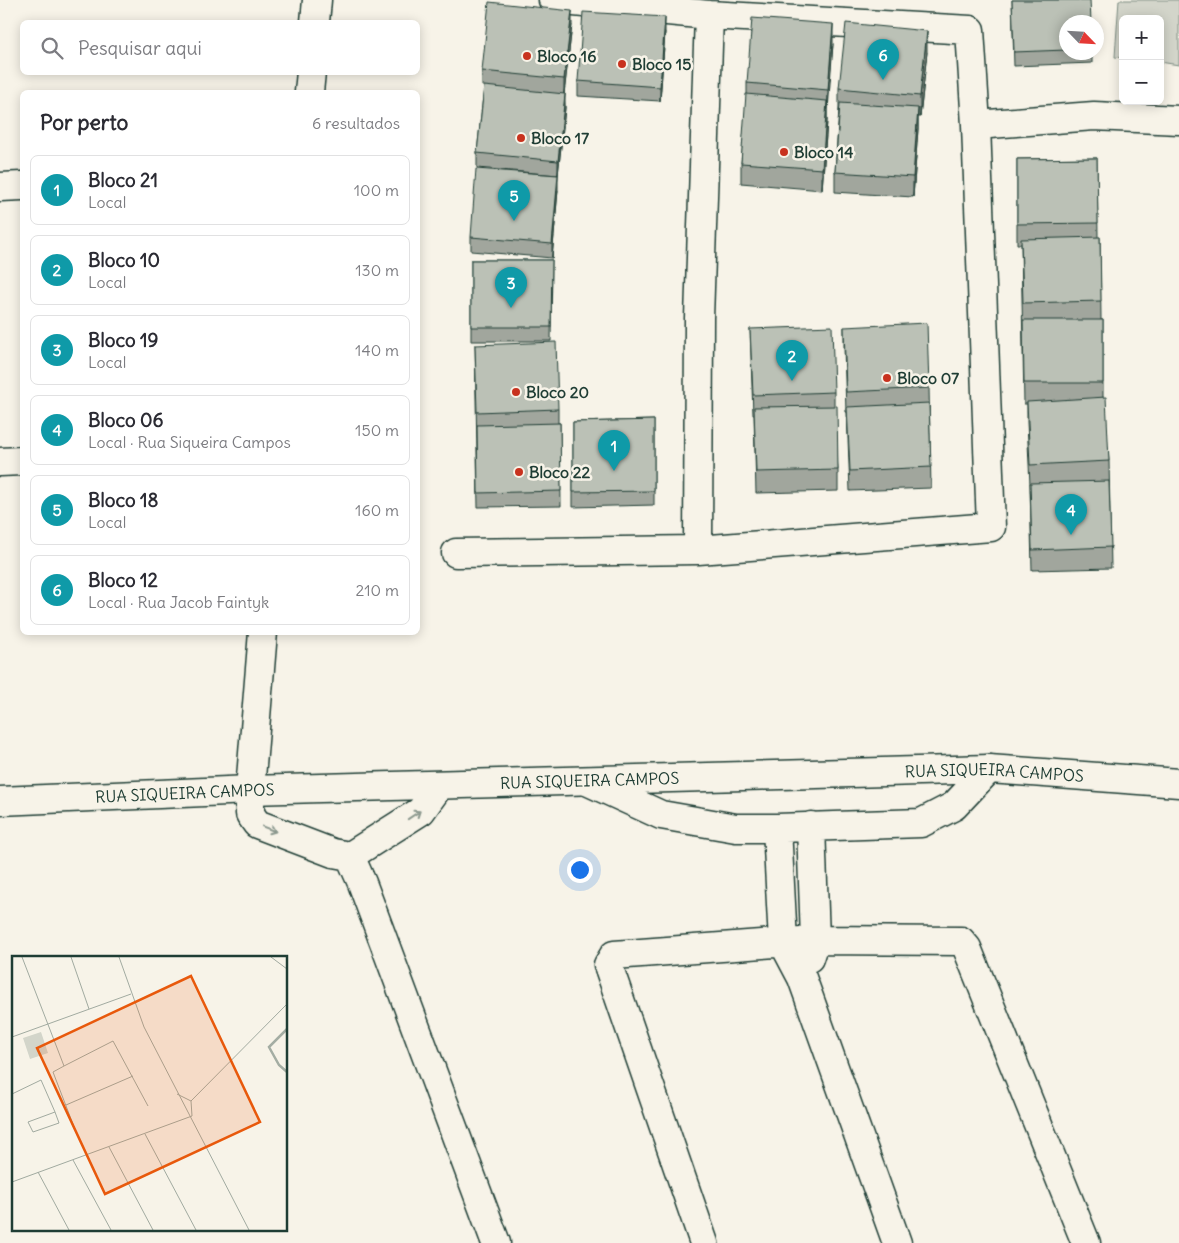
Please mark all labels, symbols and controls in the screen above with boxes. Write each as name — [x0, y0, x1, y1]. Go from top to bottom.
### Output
north arrow — [1059, 15, 1104, 60]
map controls — [1119, 15, 1164, 105]
button: + — [1119, 15, 1164, 60]
search box — [20, 20, 420, 75]
icon: search — [38, 34, 66, 62]
text: Pesquisar aqui — [78, 36, 202, 60]
pin: 6 — [867, 39, 899, 80]
place label: Bloco 16 — [537, 46, 596, 66]
marker: Bloco 16 — [521, 50, 533, 62]
place label: Bloco 15 — [632, 54, 691, 74]
marker: Bloco 15 — [616, 58, 628, 70]
button: − — [1119, 60, 1164, 105]
text: Por perto — [40, 109, 128, 136]
text: 6 resultados — [312, 113, 400, 133]
place label: Bloco 17 — [531, 128, 589, 148]
marker: Bloco 17 — [515, 132, 527, 144]
place label: Bloco 14 — [794, 142, 853, 162]
marker: Bloco 14 — [778, 146, 790, 158]
text: Bloco 21 — [88, 168, 158, 192]
text: 1 — [54, 180, 60, 200]
text: 100 m — [354, 180, 399, 200]
pin: 5 — [498, 180, 530, 221]
text: Local — [88, 192, 126, 212]
text: Bloco 10 — [88, 248, 160, 272]
text: 2 — [53, 260, 61, 280]
text: 130 m — [355, 260, 399, 280]
pin: 3 — [495, 267, 527, 308]
text: Local — [88, 272, 126, 292]
text: Bloco 19 — [88, 328, 159, 352]
text: 3 — [52, 340, 62, 360]
text: 140 m — [355, 340, 399, 360]
pin: 2 — [776, 340, 808, 381]
text: Local — [88, 352, 126, 372]
place label: Bloco 07 — [897, 368, 959, 388]
marker: Bloco 07 — [881, 372, 893, 384]
place label: Bloco 20 — [526, 382, 589, 402]
marker: Bloco 20 — [510, 386, 522, 398]
text: Bloco 06 — [88, 408, 164, 432]
text: 4 — [52, 420, 62, 440]
text: 150 m — [355, 420, 399, 440]
pin: 1 — [598, 430, 630, 471]
text: Local · Rua Siqueira Campos — [88, 432, 291, 452]
place label: Bloco 22 — [529, 462, 591, 482]
marker: Bloco 22 — [513, 466, 525, 478]
text: Bloco 18 — [88, 488, 159, 512]
pin: 4 — [1055, 494, 1087, 535]
text: 5 — [52, 500, 62, 520]
text: 160 m — [355, 500, 399, 520]
text: Local — [88, 512, 126, 532]
text: Bloco 12 — [88, 568, 158, 592]
text: 6 — [52, 580, 62, 600]
text: 210 m — [356, 580, 399, 600]
text: Local · Rua Jacob Faintyk — [88, 592, 269, 612]
street label: RUA SIQUEIRA CAMPOS — [905, 759, 1085, 786]
street label: RUA SIQUEIRA CAMPOS — [500, 768, 680, 793]
street label: RUA SIQUEIRA CAMPOS — [95, 779, 275, 807]
one-way arrow — [407, 810, 421, 820]
one-way arrow — [260, 825, 276, 834]
your location — [567, 857, 593, 883]
inset map — [12, 956, 288, 1230]

